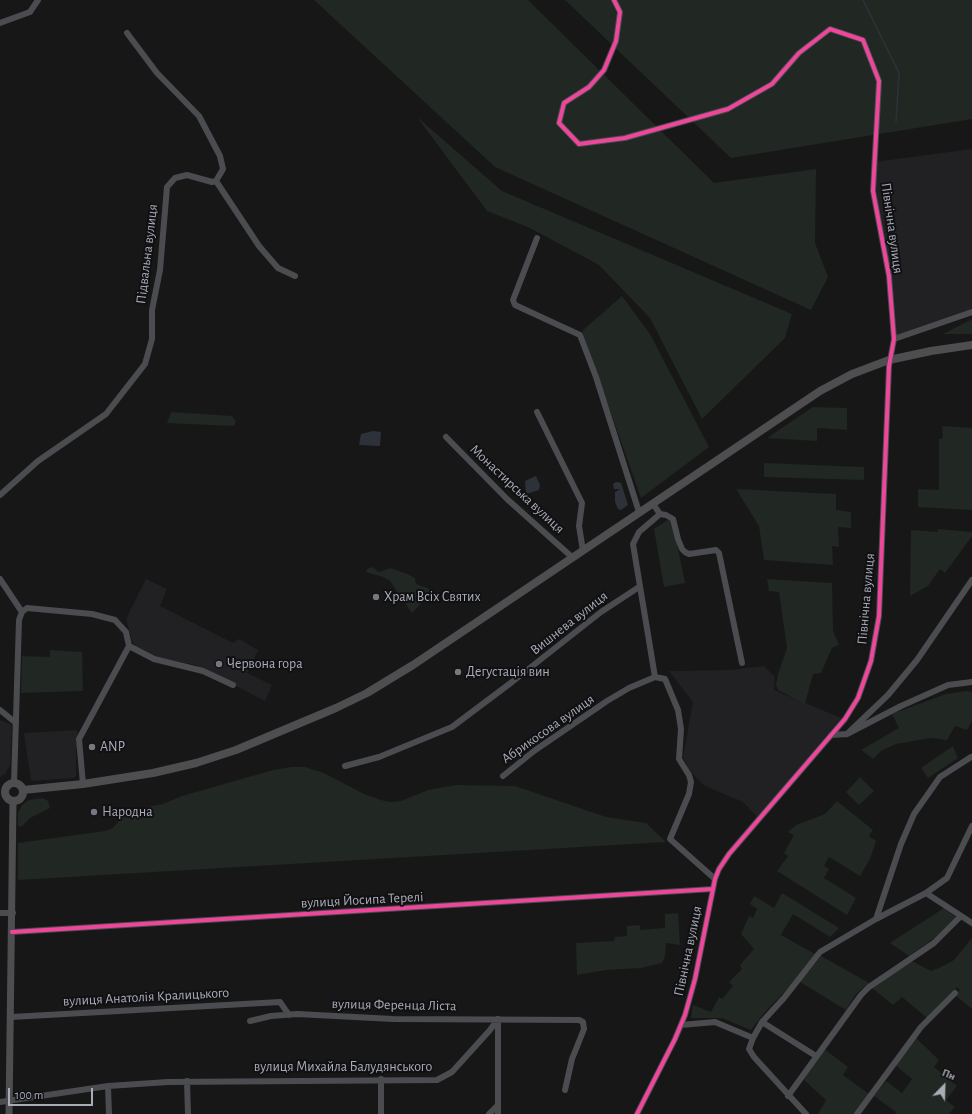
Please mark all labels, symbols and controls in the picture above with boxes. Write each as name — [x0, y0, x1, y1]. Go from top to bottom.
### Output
street label: Північна вулиця — [877, 181, 907, 275]
street label: Підвальна вулиця — [133, 203, 161, 305]
street label: Монастирська вулиця — [466, 441, 568, 537]
street label: Північна вулиця — [854, 553, 878, 645]
street label: Вишнева вулиця — [527, 588, 611, 658]
place label: Храм Всіх Святих — [384, 589, 481, 605]
marker: Храм Всіх Святих — [371, 592, 381, 602]
place label: Червона гора — [227, 656, 303, 672]
marker: Червона гора — [214, 659, 224, 669]
place label: Дегустація вин — [466, 664, 550, 680]
marker: Дегустація вин — [453, 667, 463, 677]
street label: Абрикосова вулиця — [498, 691, 598, 767]
place label: ANP — [100, 739, 125, 755]
marker: ANP — [87, 742, 97, 752]
place label: Народна — [102, 804, 153, 820]
marker: Народна — [89, 807, 99, 817]
street label: вулиця Йосипа Терелі — [300, 888, 424, 912]
street label: Північна вулиця — [670, 904, 706, 998]
street label: вулиця Анатолія Кралицького — [62, 984, 230, 1010]
street label: вулиця Ференца Ліста — [331, 996, 457, 1014]
street label: вулиця Михайла Балудянського — [254, 1059, 432, 1075]
north arrow — [924, 1066, 964, 1106]
text: Пн — [941, 1067, 957, 1082]
scale bar — [10, 1080, 95, 1106]
text: 100 m — [15, 1089, 43, 1101]

